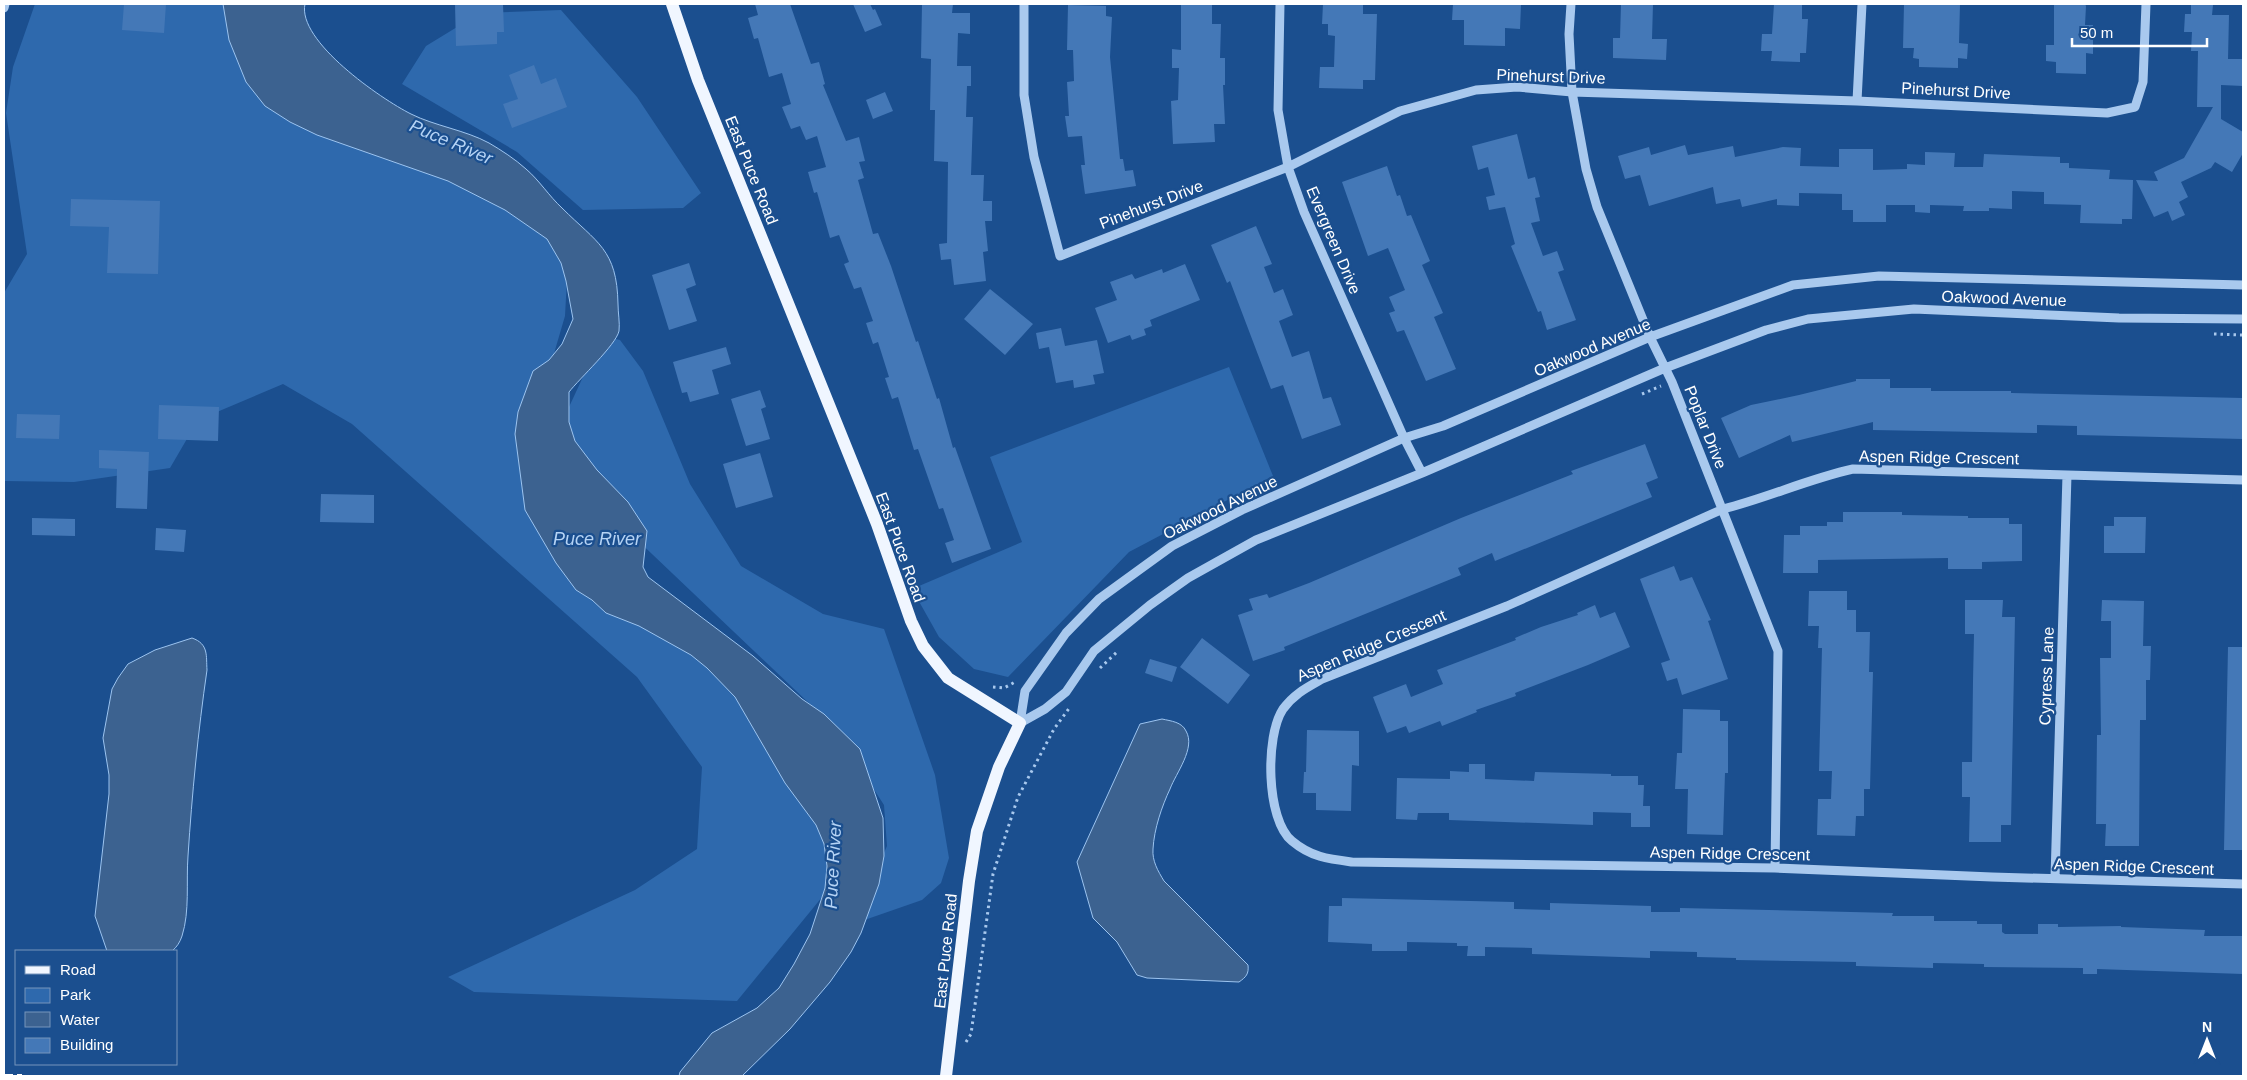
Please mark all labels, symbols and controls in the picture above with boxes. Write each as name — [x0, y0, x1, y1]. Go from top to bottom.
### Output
scale bar — [2072, 15, 2207, 47]
text: 50 m — [2080, 24, 2113, 41]
street label: Pinehurst Drive — [1496, 66, 1606, 87]
street label: Pinehurst Drive — [1901, 79, 2011, 102]
street label: East Puce Road — [722, 113, 781, 227]
water label: Puce River — [407, 116, 496, 169]
street label: Pinehurst Drive — [1097, 177, 1205, 232]
street label: Evergreen Drive — [1303, 184, 1364, 297]
street label: Oakwood Avenue — [1941, 288, 2067, 309]
street label: Oakwood Avenue — [1531, 315, 1653, 380]
street label: Poplar Drive — [1681, 383, 1730, 471]
street label: Aspen Ridge Crescent — [1859, 448, 2020, 467]
street label: Oakwood Avenue — [1160, 472, 1280, 543]
street label: East Puce Road — [873, 490, 928, 604]
water label: Puce River — [553, 529, 642, 549]
street label: Aspen Ridge Crescent — [1294, 606, 1449, 685]
street label: Cypress Lane — [2036, 626, 2057, 726]
water label: Puce River — [821, 820, 845, 909]
street label: Aspen Ridge Crescent — [1650, 844, 1811, 863]
street label: Aspen Ridge Crescent — [2054, 855, 2215, 878]
street label: East Puce Road — [931, 893, 960, 1009]
legend — [15, 950, 178, 1065]
text: Road — [60, 961, 96, 978]
text: Park — [60, 986, 91, 1003]
text: Water — [60, 1011, 99, 1028]
north arrow — [2182, 1015, 2232, 1065]
text: N — [2202, 1019, 2212, 1035]
text: Building — [60, 1036, 113, 1053]

